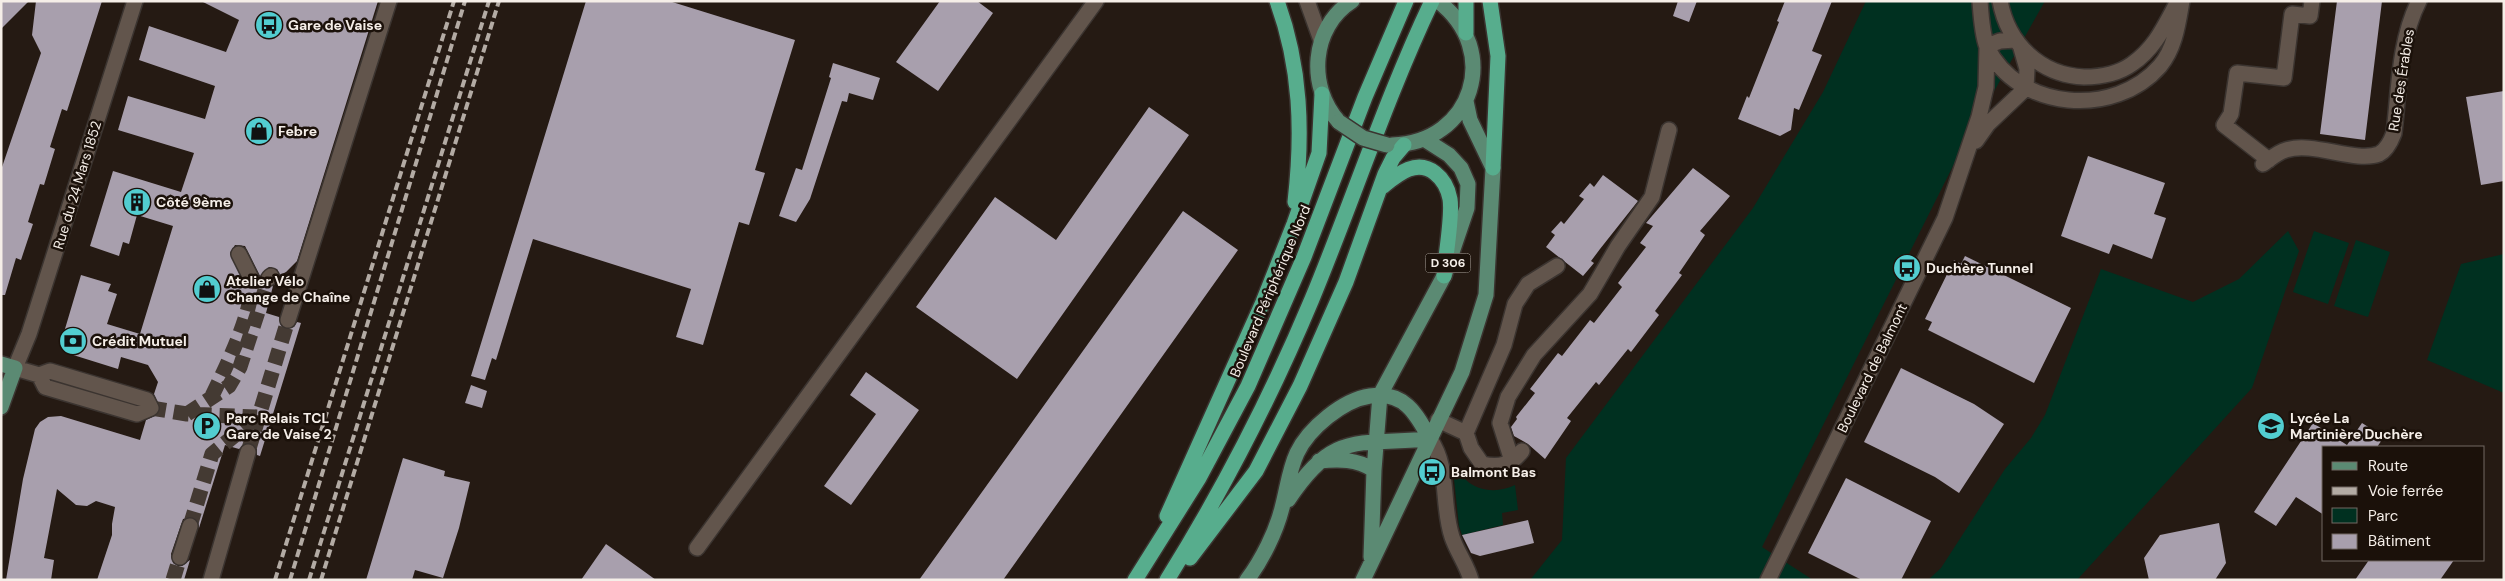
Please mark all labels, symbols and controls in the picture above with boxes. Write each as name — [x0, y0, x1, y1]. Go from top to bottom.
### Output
bus stop icon: Gare de Vaise — [254, 10, 284, 40]
place label: Gare de Vaise — [288, 16, 382, 34]
street label: Rue des Érables — [2384, 28, 2418, 132]
shop icon: Febre — [244, 116, 274, 146]
street label: Rue du 24 Mars 1852 — [49, 119, 105, 251]
place label: Febre — [278, 122, 317, 140]
building icon: Côté 9ème — [122, 187, 152, 217]
place label: Côté 9ème — [156, 193, 231, 211]
street label: Boulevard Périphérique Nord — [1226, 202, 1314, 380]
bus stop icon: Duchère Tunnel — [1892, 253, 1922, 283]
road number: D 306 — [1426, 254, 1470, 272]
place label: Duchère Tunnel — [1926, 259, 2033, 277]
place label: Atelier Vélo Change de Chaîne — [226, 272, 351, 306]
shop icon: Atelier Vélo Change de Chaîne — [192, 274, 222, 304]
street label: Boulevard de Balmont — [1833, 300, 1911, 436]
bank icon: Crédit Mutuel — [58, 326, 88, 356]
place label: Crédit Mutuel — [92, 332, 187, 350]
place label: Parc Relais TCL Gare de Vaise 2 — [226, 409, 332, 443]
place label: Lycée La Martinière Duchère — [2290, 409, 2423, 443]
parking icon: Parc Relais TCL Gare de Vaise 2 — [192, 411, 222, 441]
school or university icon: Lycée La Martinière Duchère — [2256, 411, 2286, 441]
legend — [2322, 446, 2485, 561]
text: Route — [2368, 456, 2408, 476]
bus stop icon: Balmont Bas — [1417, 457, 1447, 487]
place label: Balmont Bas — [1451, 463, 1536, 481]
text: Voie ferrée — [2368, 481, 2443, 501]
text: Parc — [2368, 506, 2398, 526]
text: Bâtiment — [2368, 531, 2431, 551]

